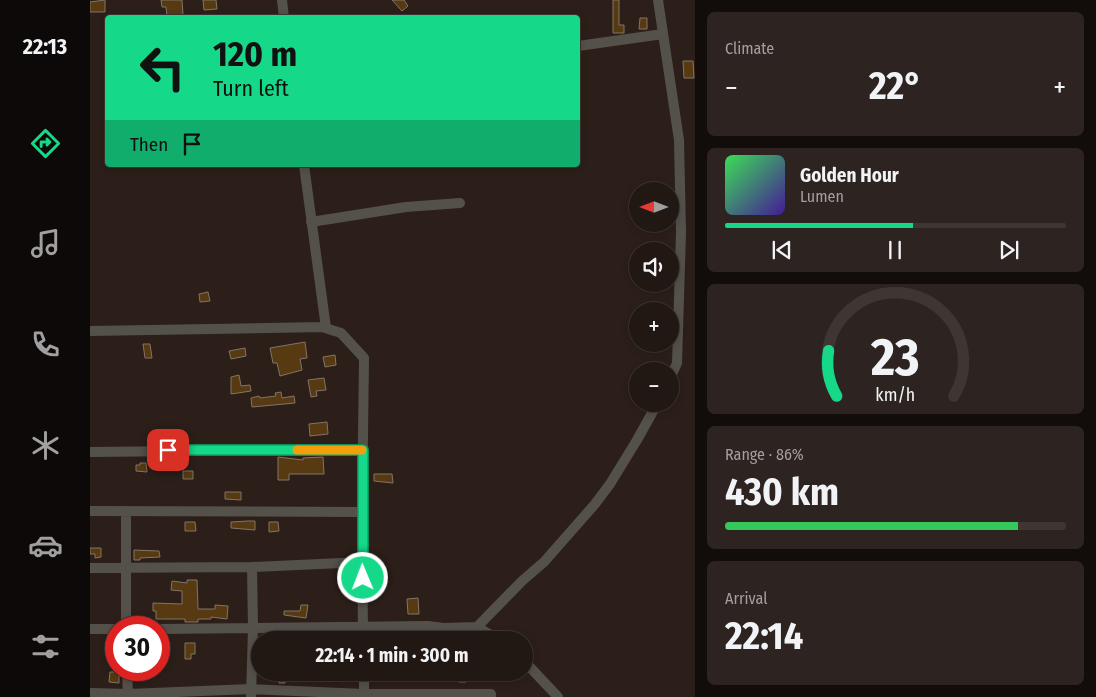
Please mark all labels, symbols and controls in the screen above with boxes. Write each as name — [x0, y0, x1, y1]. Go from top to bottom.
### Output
text: 22:13 — [23, 33, 67, 60]
text: 120 m — [213, 33, 297, 75]
icon: left — [130, 35, 195, 100]
text: Climate — [725, 39, 774, 58]
text: 22° — [869, 63, 922, 109]
text: − — [725, 71, 738, 104]
text: + — [1053, 71, 1066, 104]
text: Turn left — [213, 75, 289, 102]
icon: directions — [28, 126, 63, 161]
icon: arrive — [178, 130, 206, 158]
text: Then — [130, 133, 168, 156]
text: Golden Hour — [800, 164, 899, 187]
north arrow — [629, 182, 679, 232]
map controls — [629, 182, 679, 412]
text: Lumen — [800, 187, 844, 206]
icon: music — [28, 226, 63, 261]
icon: previous — [768, 236, 796, 264]
icon: pause — [881, 236, 909, 264]
icon: next — [995, 236, 1023, 264]
button: sound — [629, 242, 679, 292]
button: + — [629, 302, 679, 352]
text: 23 — [870, 326, 920, 389]
icon: phone — [28, 327, 63, 362]
button: − — [629, 362, 679, 412]
text: km/h — [876, 384, 915, 406]
icon: climate — [28, 428, 63, 463]
pin — [147, 429, 189, 471]
icon: arrive — [154, 436, 182, 464]
text: Range · 86% — [725, 445, 804, 464]
text: 430 km — [725, 469, 839, 515]
icon: car — [28, 528, 63, 563]
position arrow — [336, 551, 388, 603]
text: Arrival — [725, 589, 767, 608]
text: 22:14 — [725, 613, 803, 659]
speed limit sign: 30 — [105, 616, 170, 681]
icon: filters — [28, 629, 63, 664]
text: 22:14 · 1 min · 300 m — [315, 644, 469, 667]

